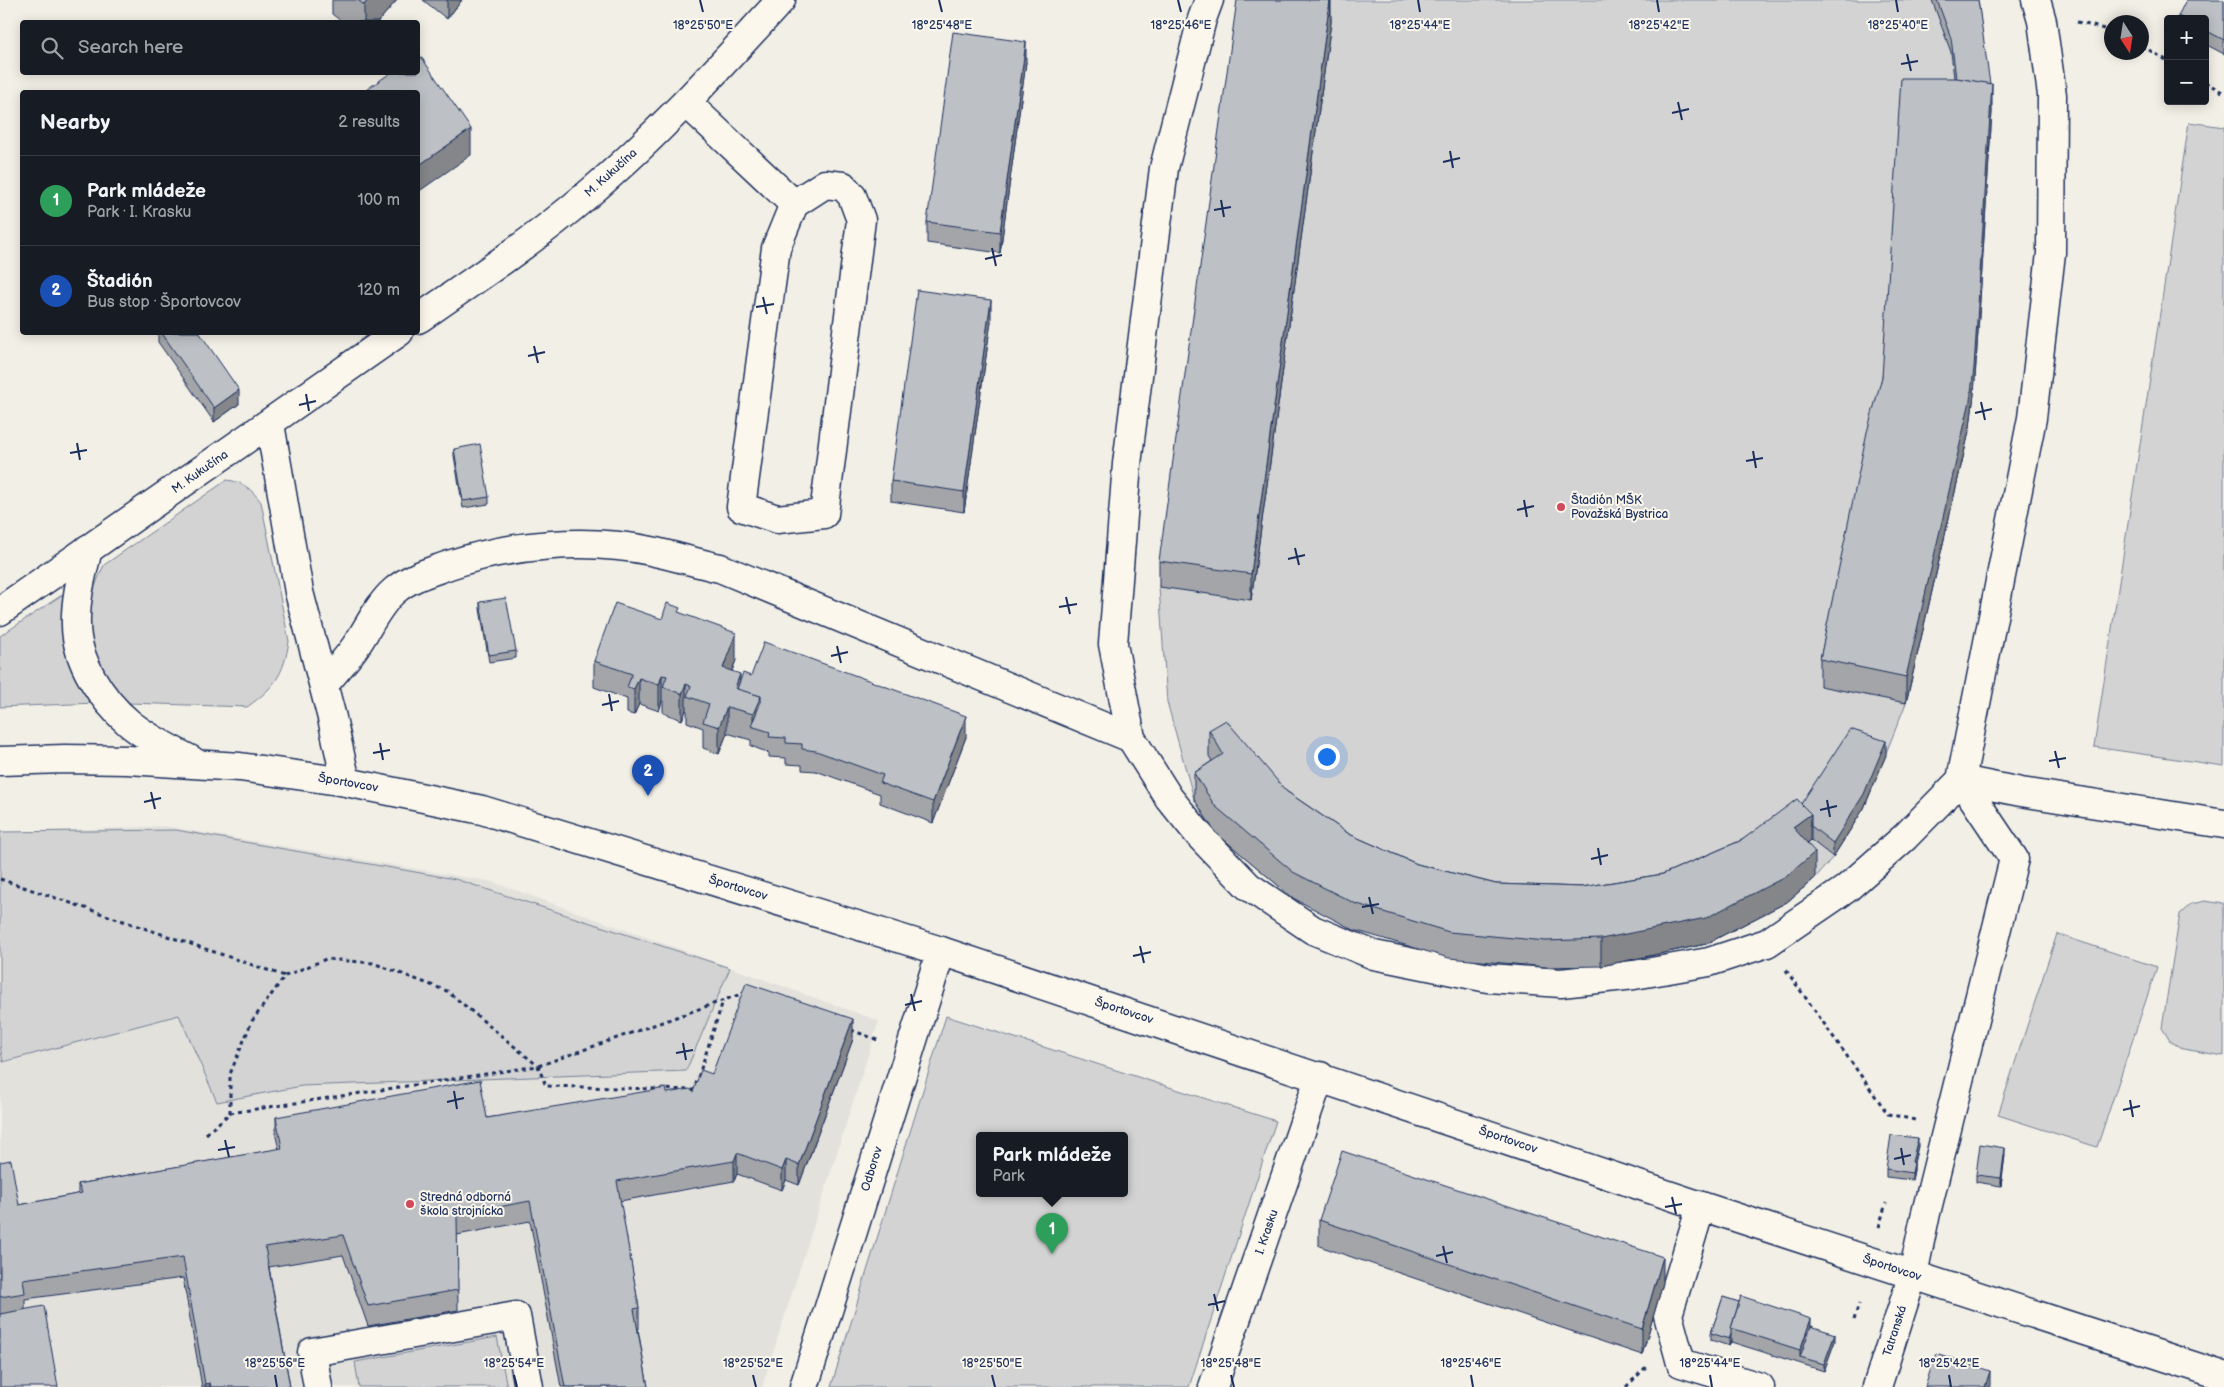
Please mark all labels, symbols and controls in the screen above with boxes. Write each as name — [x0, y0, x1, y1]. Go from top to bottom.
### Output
north arrow — [2104, 15, 2149, 60]
map controls — [2164, 15, 2209, 105]
button: + — [2164, 15, 2209, 60]
text: 18°25'50"E — [673, 18, 733, 33]
text: 18°25'48"E — [912, 18, 972, 33]
text: 18°25'46"E — [1151, 18, 1212, 33]
text: 18°25'44"E — [1390, 18, 1451, 33]
text: 18°25'42"E — [1629, 18, 1689, 33]
text: 18°25'40"E — [1868, 18, 1928, 33]
search box — [20, 20, 420, 75]
icon: search — [38, 34, 66, 62]
text: Search here — [78, 36, 183, 59]
button: − — [2164, 60, 2209, 105]
text: Nearby — [40, 110, 110, 135]
text: 2 results — [338, 113, 400, 132]
street label: M. Kukučína — [582, 145, 640, 200]
text: Park mládeže — [87, 180, 206, 203]
text: 1 — [53, 191, 59, 210]
text: 100 m — [357, 191, 400, 210]
text: Park · I. Krasku — [87, 203, 191, 222]
text: Štadión — [87, 270, 153, 293]
text: 2 — [51, 281, 61, 300]
text: 120 m — [357, 281, 400, 300]
text: Bus stop · Športovcov — [87, 293, 241, 312]
street label: M. Kukučína — [169, 447, 231, 497]
place label: Štadión MŠK Považská Bystrica — [1571, 492, 1669, 522]
marker: Štadión MŠK Považská Bystrica — [1555, 501, 1567, 513]
your location — [1314, 744, 1340, 770]
pin: 2 — [632, 755, 664, 796]
street label: Športovcov — [317, 769, 380, 796]
street label: Športovcov — [707, 871, 770, 904]
street label: Športovcov — [1093, 994, 1156, 1028]
street label: Športovcov — [1477, 1122, 1540, 1157]
popup — [976, 1132, 1128, 1197]
text: Park mládeže — [993, 1144, 1111, 1167]
street label: Odborov — [858, 1145, 886, 1193]
text: Park — [993, 1167, 1025, 1186]
place label: Stredná odborná škola strojnícka — [420, 1190, 511, 1219]
marker: Stredná odborná škola strojnícka — [404, 1198, 416, 1210]
street label: I. Krasku — [1252, 1208, 1282, 1256]
pin: 1 — [1036, 1213, 1068, 1254]
street label: Športovcov — [1861, 1251, 1924, 1285]
street label: Tatranská — [1880, 1304, 1910, 1358]
text: 18°25'56"E — [245, 1356, 305, 1371]
text: 18°25'54"E — [484, 1356, 544, 1371]
text: 18°25'52"E — [723, 1356, 783, 1371]
text: 18°25'50"E — [962, 1356, 1022, 1371]
text: 18°25'48"E — [1201, 1356, 1261, 1371]
text: 18°25'46"E — [1441, 1356, 1502, 1371]
text: 18°25'44"E — [1680, 1356, 1741, 1371]
text: 18°25'42"E — [1919, 1356, 1979, 1371]

